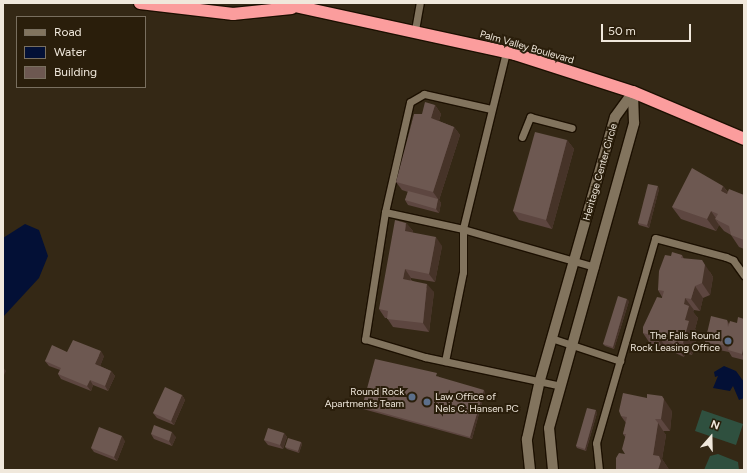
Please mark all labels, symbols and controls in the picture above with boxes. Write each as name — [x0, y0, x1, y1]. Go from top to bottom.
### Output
legend — [16, 16, 146, 88]
scale bar — [603, 16, 693, 42]
text: 50 m — [608, 24, 636, 38]
text: Road — [54, 25, 82, 39]
street label: Palm Valley Boulevard — [478, 28, 576, 66]
text: Water — [54, 45, 86, 59]
text: Building — [54, 65, 97, 79]
street label: Heritage Center Circle — [580, 122, 620, 222]
place label: The Falls Round Rock Leasing Office — [630, 329, 720, 352]
marker: The Falls Round Rock Leasing Office — [723, 336, 733, 346]
place label: Round Rock Apartments Team — [325, 385, 404, 408]
place label: Law Office of Nels C. Hansen PC — [435, 390, 519, 414]
marker: Round Rock Apartments Team — [407, 392, 417, 402]
marker: Law Office of Nels C. Hansen PC — [422, 397, 432, 407]
north arrow — [691, 417, 731, 457]
text: N — [709, 418, 721, 433]

